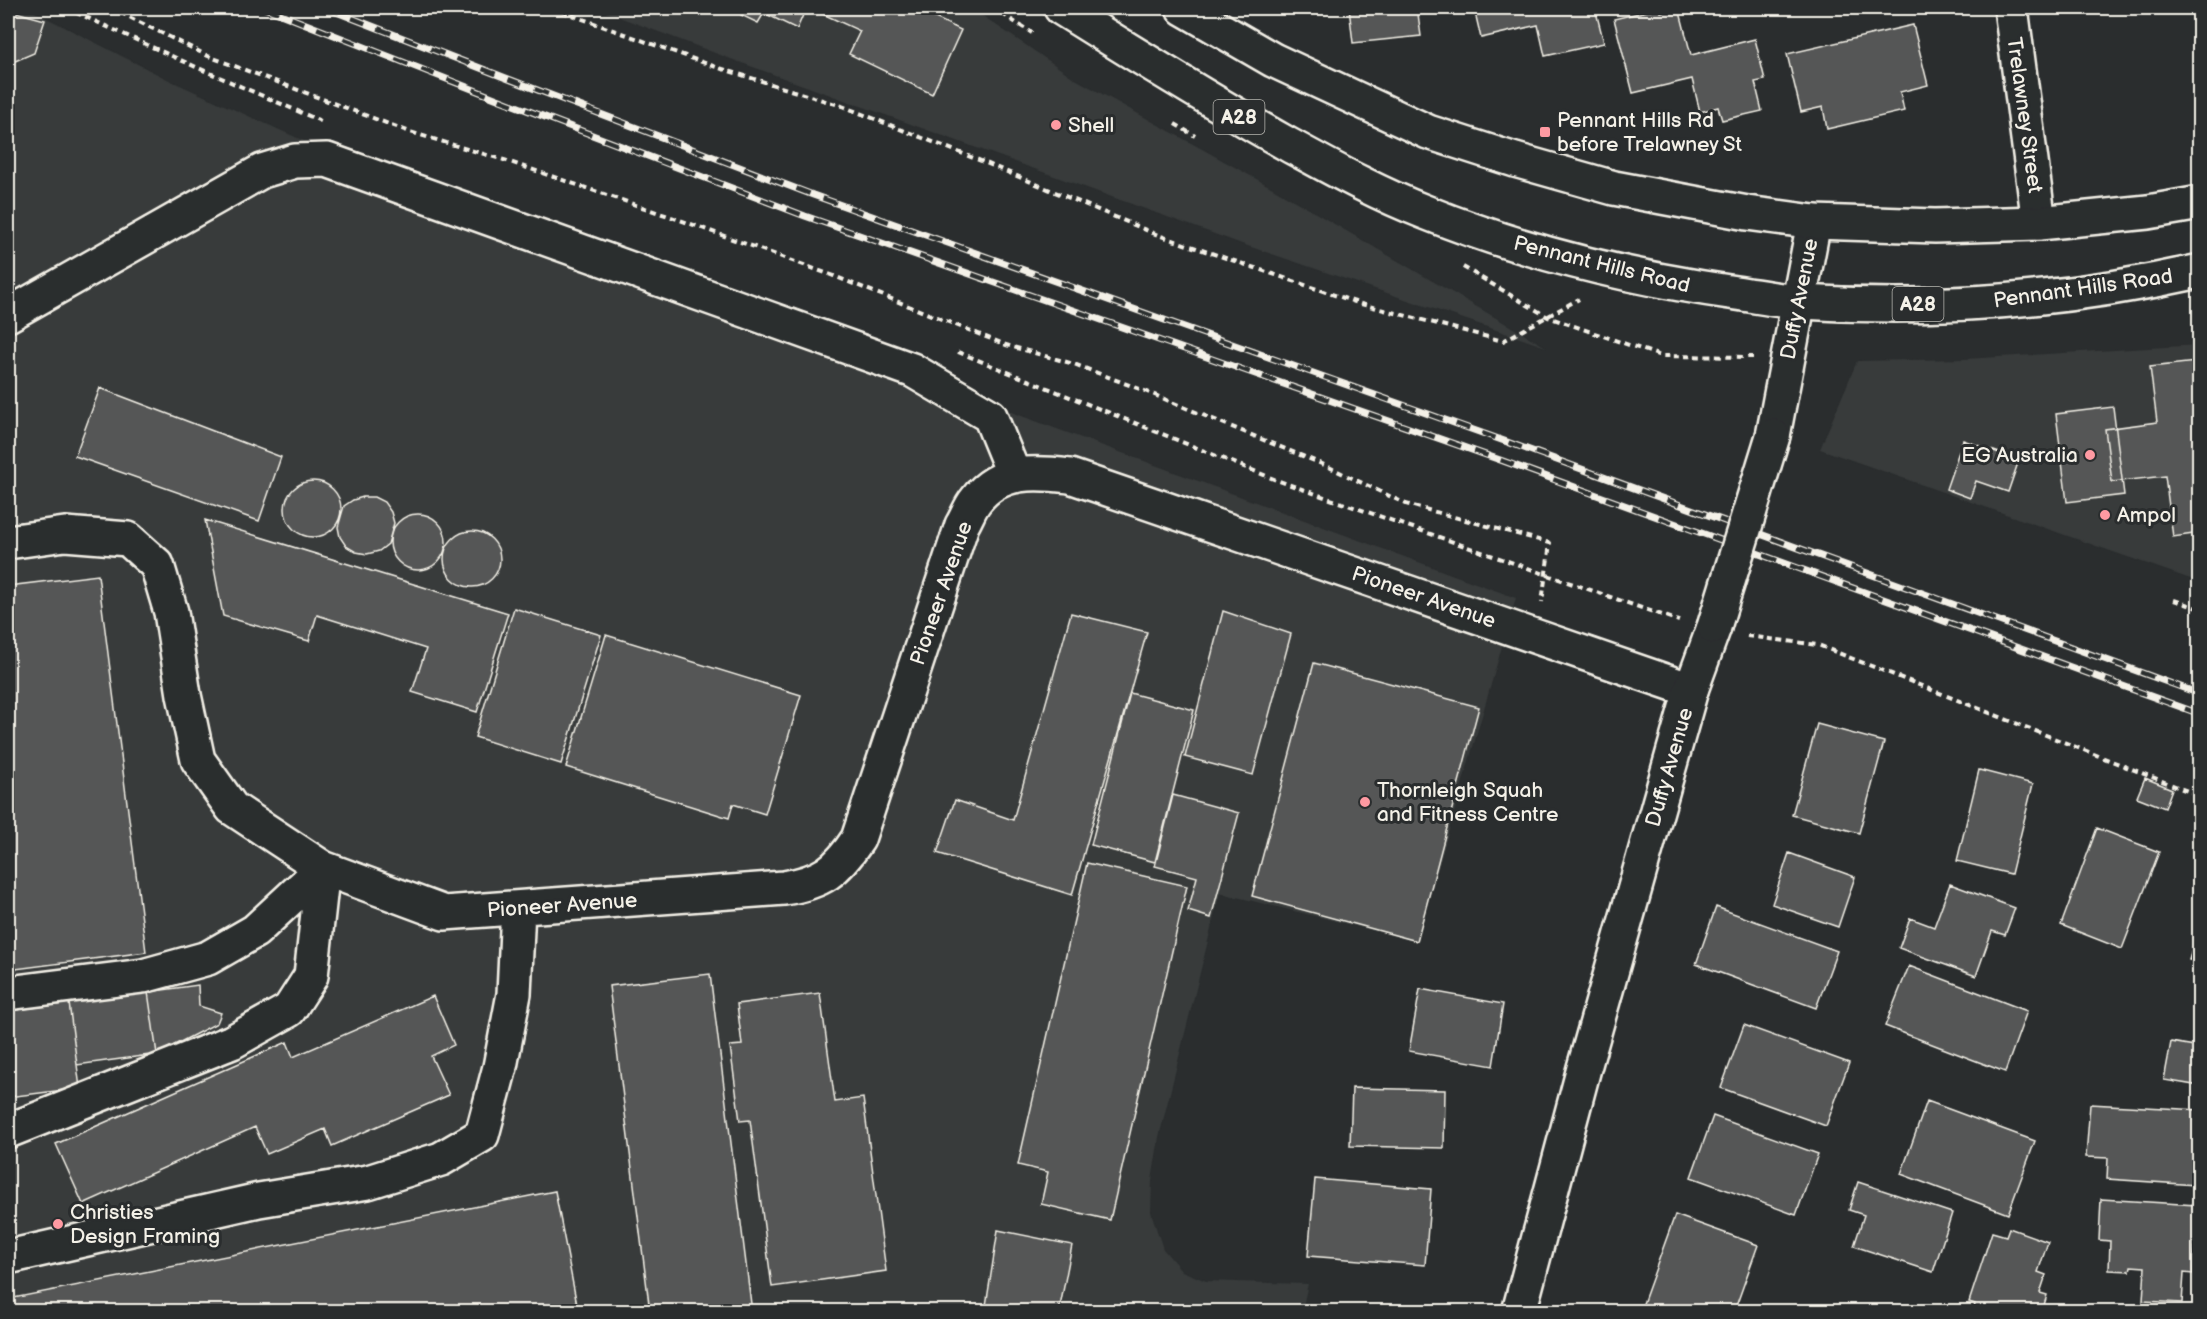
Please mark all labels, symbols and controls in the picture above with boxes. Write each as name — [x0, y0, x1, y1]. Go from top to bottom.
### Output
street label: Trelawney Street — [2001, 36, 2048, 195]
road number: A28 — [1214, 100, 1264, 134]
place label: Pennant Hills Rd before Trelawney St — [1557, 108, 1742, 157]
place label: Shell — [1068, 113, 1114, 138]
marker: Shell — [1049, 118, 1063, 132]
marker: Pennant Hills Rd before Trelawney St — [1538, 125, 1552, 139]
street label: Pennant Hills Road — [1511, 230, 1693, 298]
street label: Duffy Avenue — [1776, 236, 1823, 362]
street label: Pennant Hills Road — [1992, 264, 2174, 313]
road number: A28 — [1892, 287, 1944, 321]
place label: EG Australia — [1961, 443, 2078, 468]
marker: EG Australia — [2083, 448, 2097, 462]
place label: Ampol — [2117, 503, 2176, 528]
marker: Ampol — [2098, 508, 2112, 522]
street label: Pioneer Avenue — [905, 518, 978, 668]
street label: Pioneer Avenue — [1349, 561, 1499, 634]
street label: Duffy Avenue — [1641, 705, 1698, 830]
place label: Thornleigh Squah and Fitness Centre — [1377, 778, 1558, 827]
marker: Thornleigh Squah and Fitness Centre — [1358, 795, 1372, 809]
street label: Pioneer Avenue — [486, 888, 638, 923]
place label: Christies Design Framing — [70, 1200, 220, 1249]
marker: Christies Design Framing — [51, 1217, 65, 1231]

